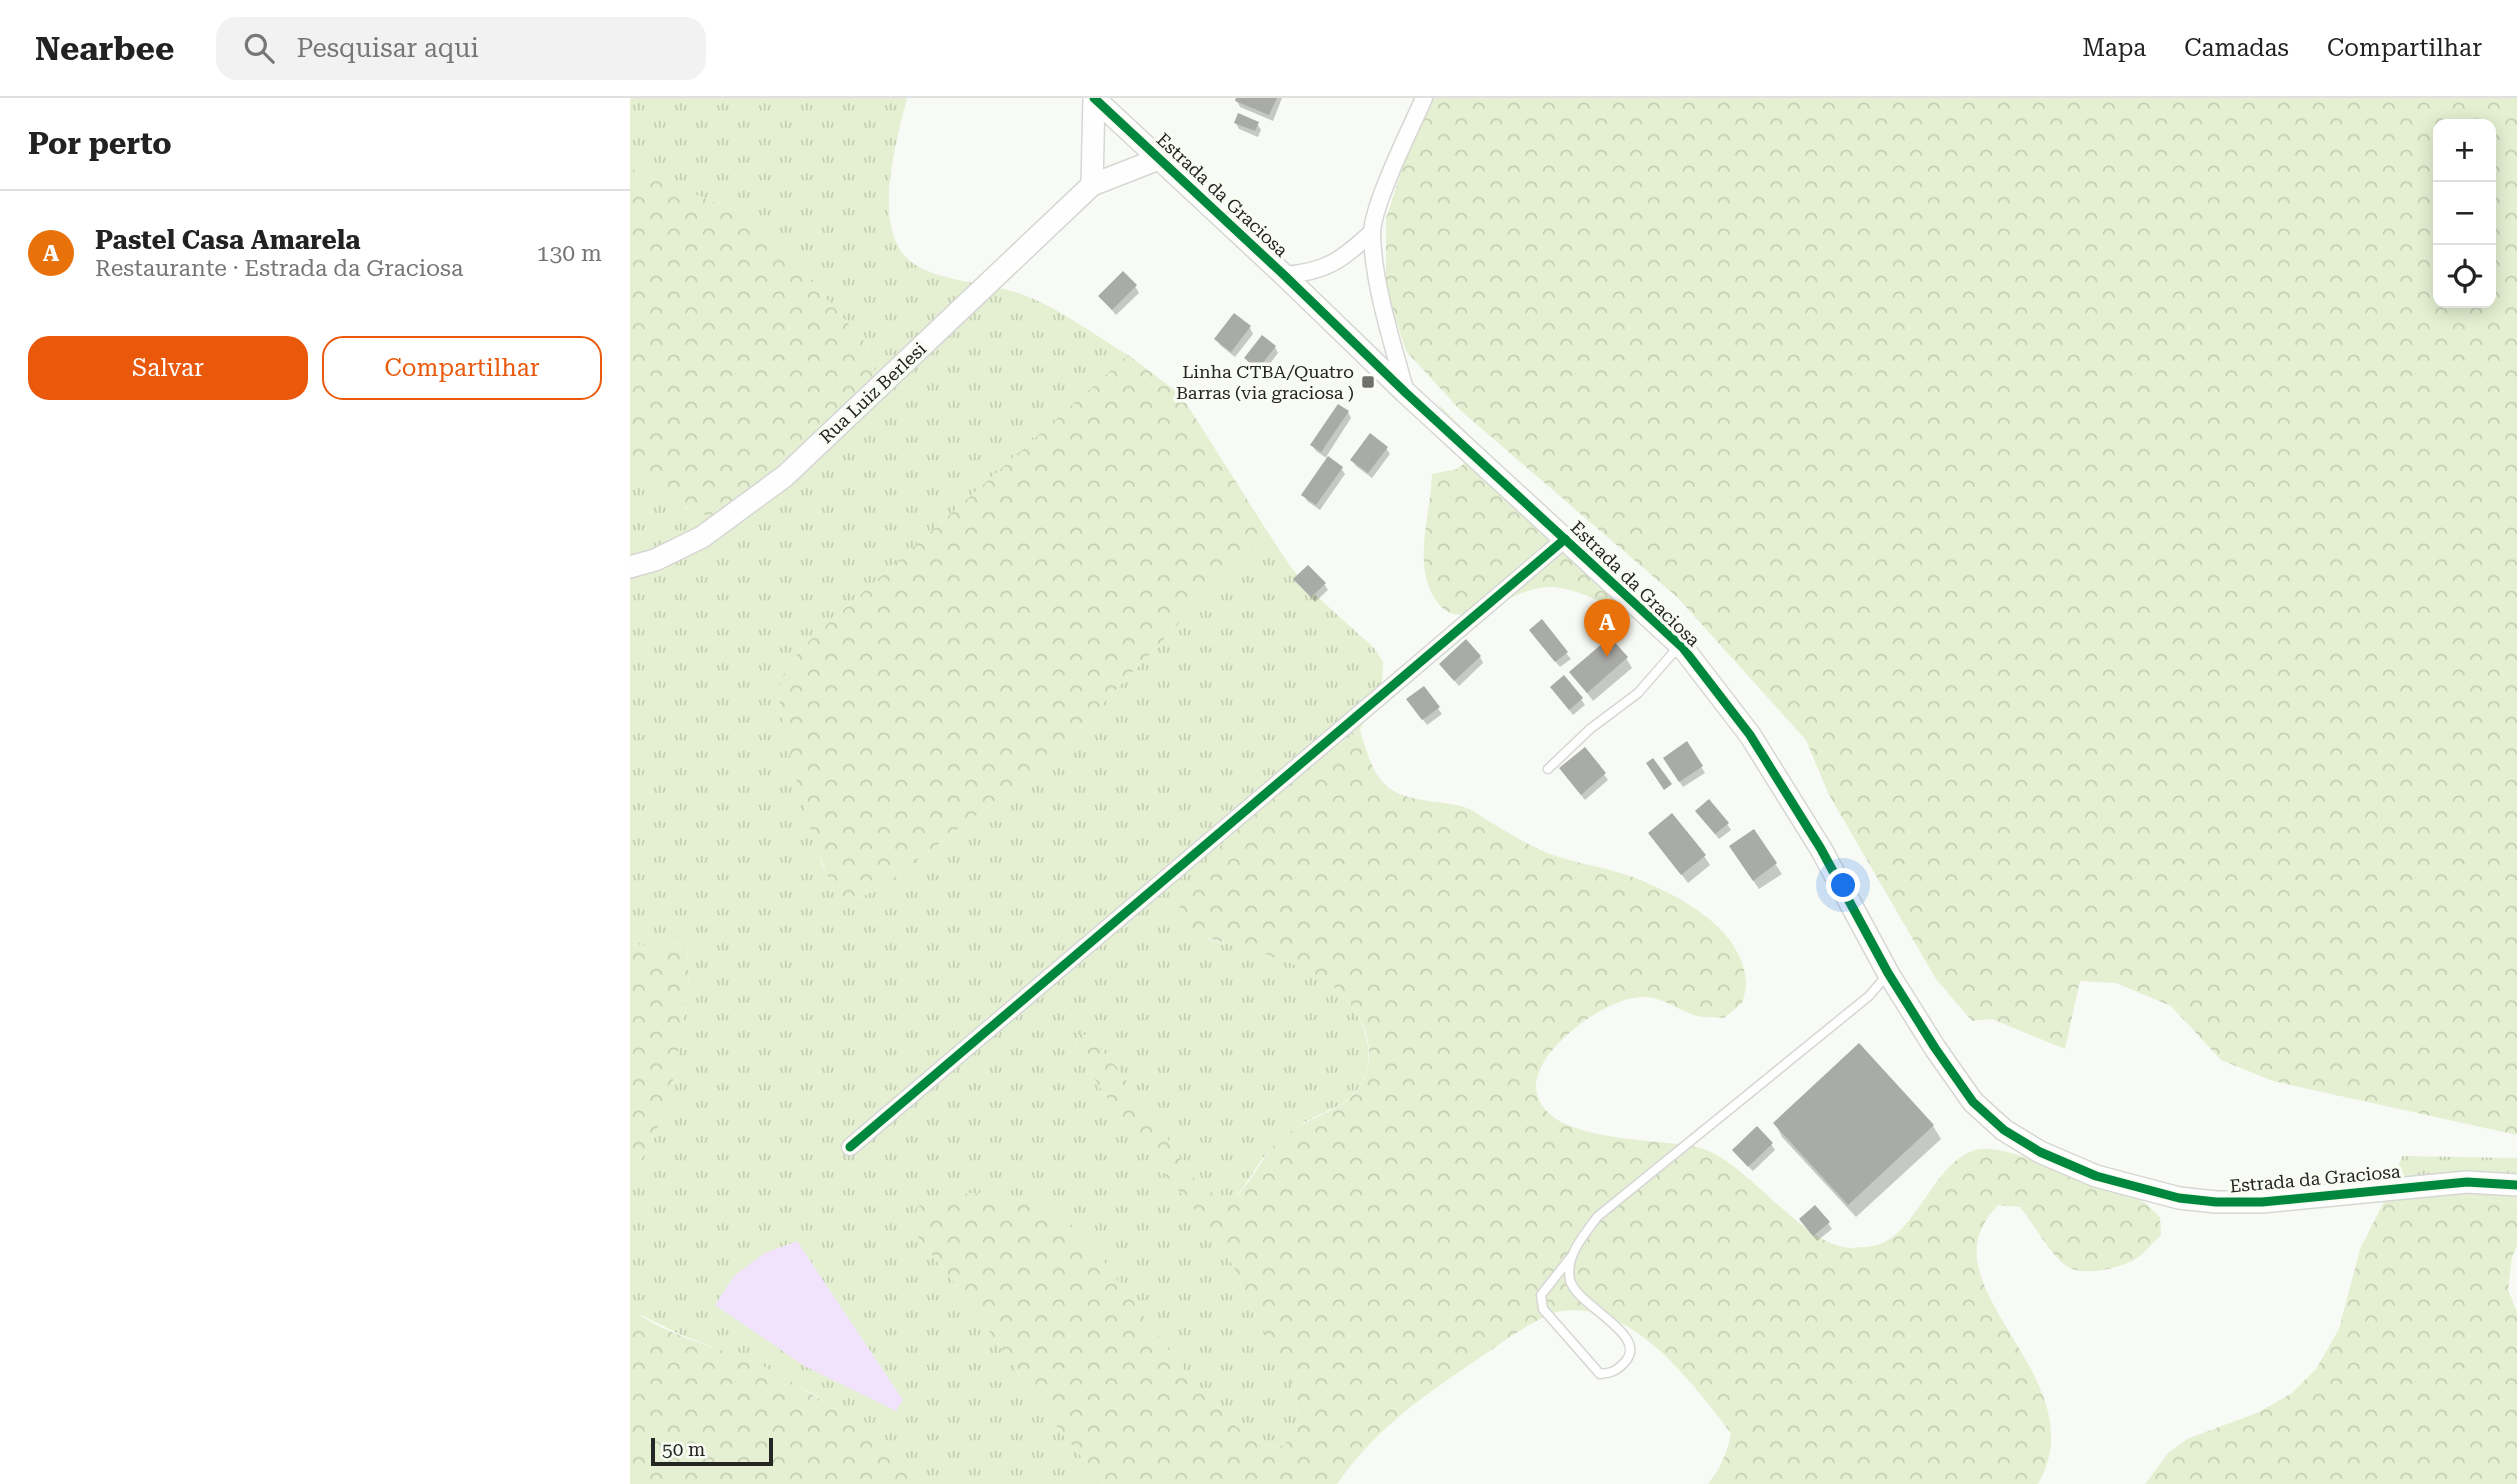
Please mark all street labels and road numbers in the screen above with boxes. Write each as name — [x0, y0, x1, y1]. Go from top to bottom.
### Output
street label: Estrada da Graciosa — [1152, 128, 1292, 261]
street label: Rua Luiz Berlesi — [815, 338, 930, 447]
street label: Estrada da Graciosa — [1566, 517, 1704, 651]
street label: Estrada da Graciosa — [2229, 1161, 2402, 1196]

